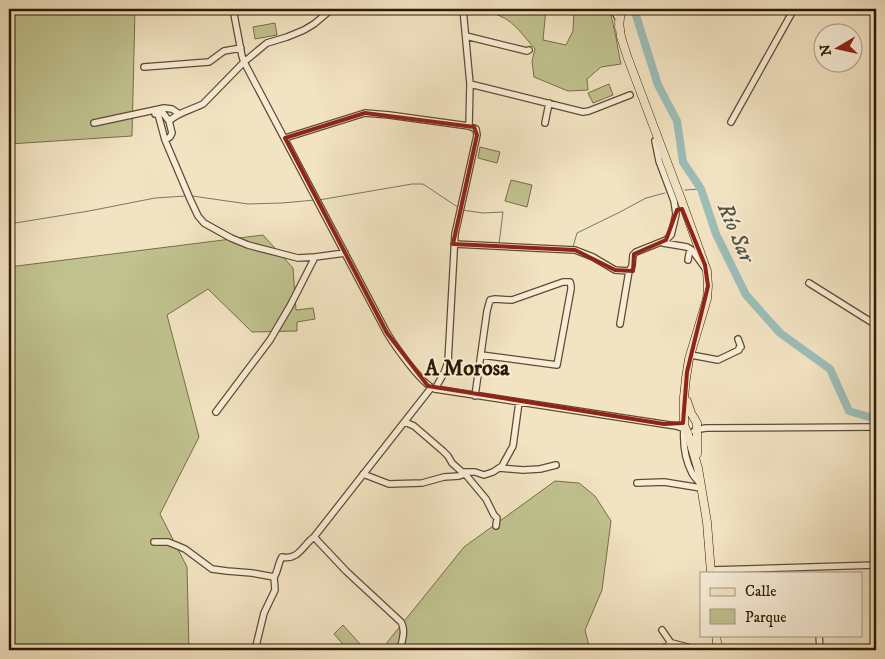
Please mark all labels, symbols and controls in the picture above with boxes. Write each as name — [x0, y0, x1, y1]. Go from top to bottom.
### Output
north arrow — [812, 22, 862, 72]
text: N — [816, 42, 836, 57]
water label: Río Sar — [711, 198, 761, 268]
district label: A Morosa — [424, 355, 510, 382]
legend — [700, 572, 862, 636]
text: Calle — [745, 582, 777, 601]
text: Parque — [745, 608, 786, 627]

